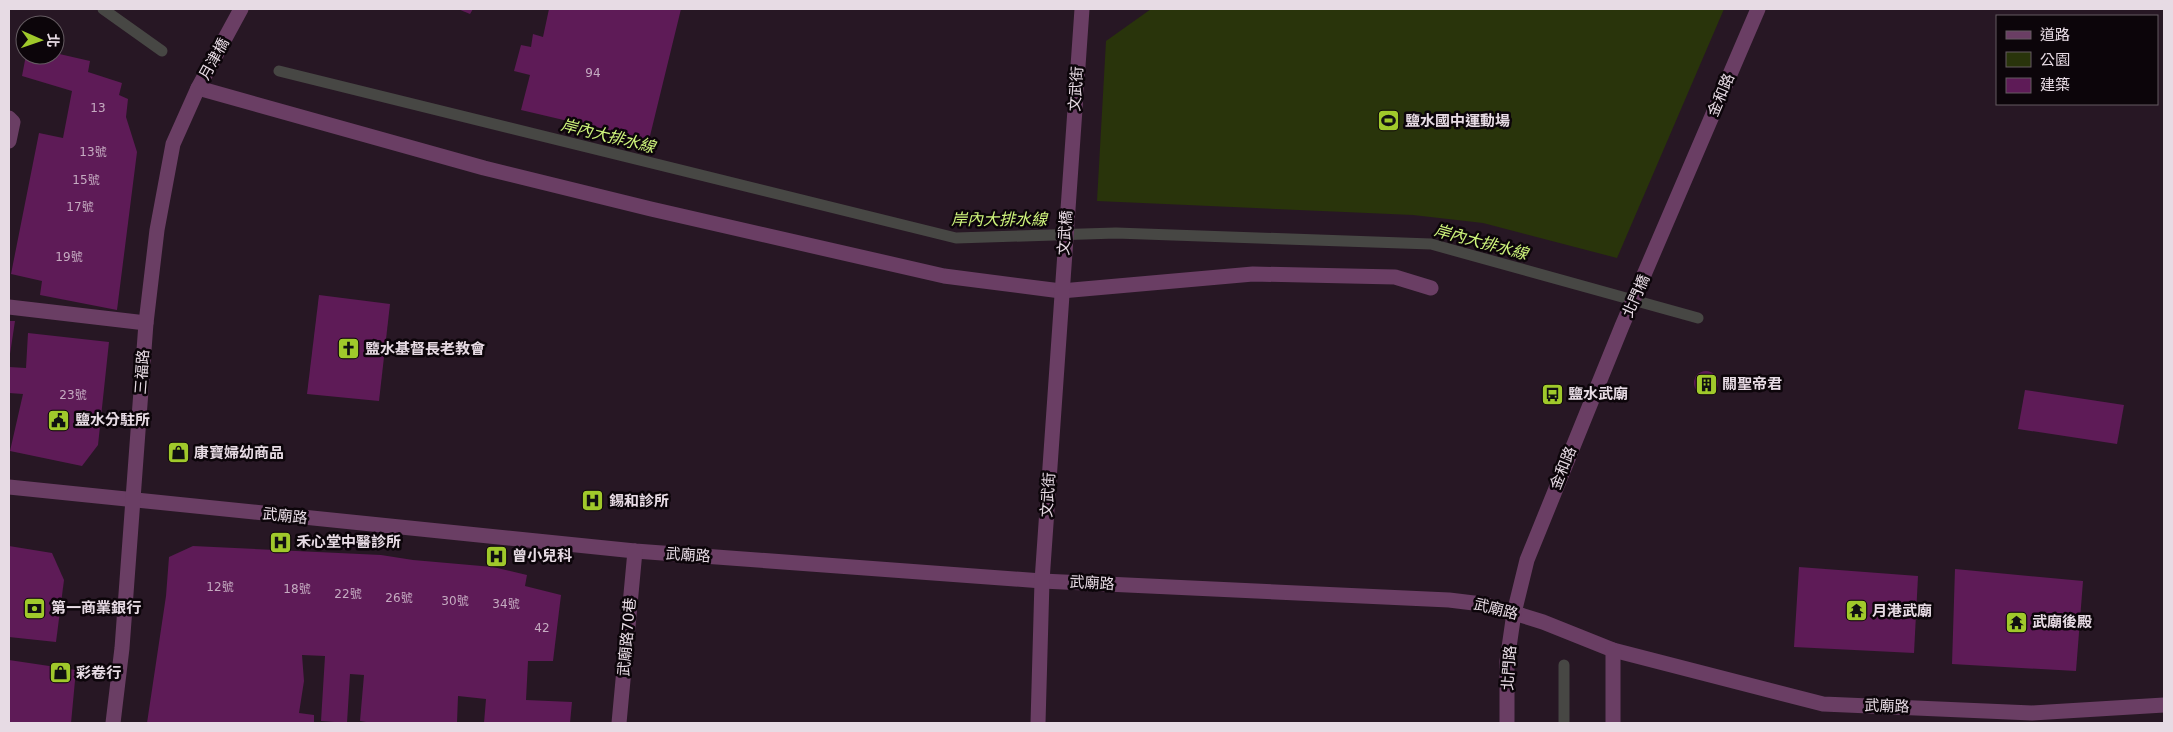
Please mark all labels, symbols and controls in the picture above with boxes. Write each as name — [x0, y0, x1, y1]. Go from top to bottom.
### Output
north arrow — [15, 15, 65, 65]
legend — [1996, 15, 2158, 105]
text: 道路 — [2040, 26, 2070, 44]
text: 北 — [45, 33, 61, 48]
street label: 月津橋 — [195, 35, 233, 83]
text: 公園 — [2040, 51, 2070, 69]
house number: 94 — [585, 66, 601, 80]
street label: 文武街 — [1065, 66, 1087, 112]
street label: 金和路 — [1704, 71, 1738, 119]
text: 建築 — [2040, 76, 2070, 94]
house number: 13 — [90, 101, 106, 115]
sports icon: 鹽水國中運動場 — [1377, 109, 1401, 133]
place label: 鹽水國中運動場 — [1405, 112, 1510, 130]
water label: 岸內大排水線 — [559, 115, 659, 157]
house number: 13號 — [79, 145, 107, 159]
house number: 15號 — [72, 173, 100, 187]
house number: 17號 — [66, 200, 94, 214]
water label: 岸內大排水線 — [951, 210, 1049, 229]
street label: 文武橋 — [1054, 210, 1076, 256]
water label: 岸內大排水線 — [1432, 220, 1532, 264]
house number: 19號 — [55, 250, 83, 264]
street label: 北門橋 — [1619, 272, 1653, 320]
church icon: 盬水基督長老教會 — [337, 337, 361, 361]
place label: 盬水基督長老教會 — [365, 340, 485, 358]
street label: 三福路 — [131, 349, 153, 395]
building icon: 關聖帝君 — [1694, 372, 1718, 396]
place label: 關聖帝君 — [1722, 375, 1782, 393]
bus stop icon: 鹽水武廟 — [1540, 382, 1564, 406]
place label: 鹽水武廟 — [1568, 385, 1628, 403]
house number: 23號 — [59, 388, 87, 402]
public building icon: 鹽水分駐所 — [47, 408, 71, 432]
place label: 鹽水分駐所 — [75, 411, 150, 429]
shop icon: 康寶婦幼商品 — [166, 441, 190, 465]
place label: 康寶婦幼商品 — [194, 444, 284, 462]
street label: 金和路 — [1546, 444, 1580, 492]
street label: 文武街 — [1037, 472, 1059, 518]
hospital icon: 錫和診所 — [581, 489, 605, 513]
place label: 錫和診所 — [609, 492, 669, 510]
street label: 武廟路 — [262, 505, 308, 527]
hospital icon: 禾心堂中醫診所 — [268, 530, 292, 554]
place label: 禾心堂中醫診所 — [296, 533, 401, 551]
hospital icon: 曾小兒科 — [484, 544, 508, 568]
street label: 武廟路 — [665, 544, 711, 566]
place label: 曾小兒科 — [512, 547, 572, 565]
street label: 武廟路 — [1069, 573, 1115, 593]
house number: 12號 — [206, 580, 234, 594]
house number: 18號 — [283, 582, 311, 596]
house number: 22號 — [334, 587, 362, 601]
house number: 26號 — [385, 591, 413, 605]
house number: 30號 — [441, 594, 469, 608]
street label: 武廟路 — [1472, 595, 1520, 623]
bank icon: 第一商業銀行 — [23, 596, 47, 620]
house number: 34號 — [492, 597, 520, 611]
street label: 武廟路70巷 — [615, 597, 639, 677]
place label: 第一商業銀行 — [51, 599, 141, 617]
temple icon: 月港武廟 — [1844, 599, 1868, 623]
place label: 月港武廟 — [1872, 602, 1932, 620]
temple icon: 武廟後殿 — [2004, 610, 2028, 634]
place label: 武廟後殿 — [2032, 613, 2092, 631]
house number: 42 — [534, 621, 550, 635]
street label: 北門路 — [1498, 645, 1520, 691]
shop icon: 彩卷行 — [48, 661, 72, 685]
place label: 彩卷行 — [76, 664, 121, 682]
street label: 武廟路 — [1864, 696, 1910, 716]

